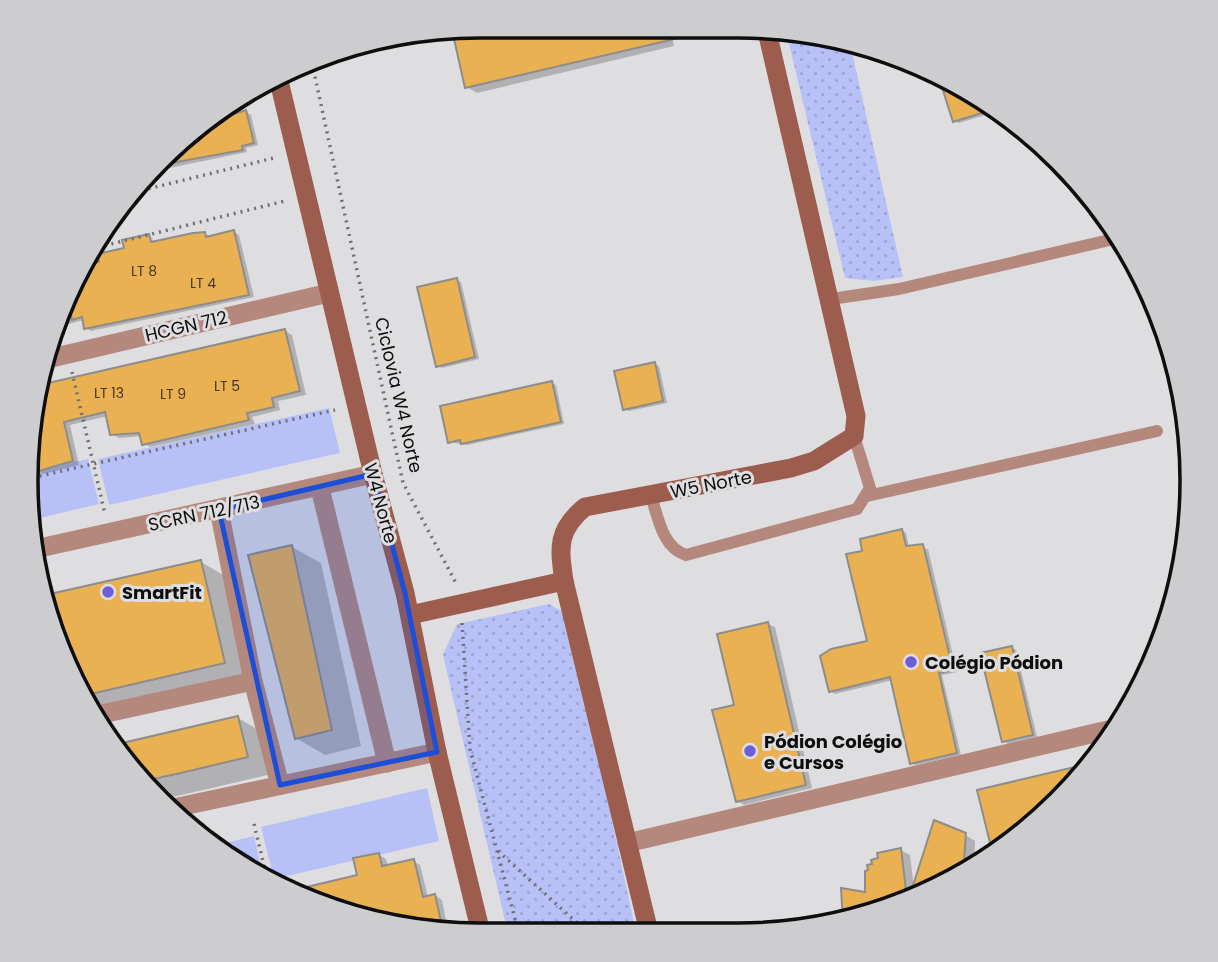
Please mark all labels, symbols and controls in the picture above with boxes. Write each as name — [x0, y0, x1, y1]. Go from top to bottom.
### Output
house number: LT 8 — [131, 261, 157, 281]
house number: LT 4 — [190, 273, 216, 293]
street label: HCGN 712 — [142, 304, 230, 348]
street label: Ciclovia W4 Norte — [369, 315, 429, 475]
house number: LT 5 — [214, 376, 240, 396]
house number: LT 13 — [94, 383, 124, 403]
house number: LT 9 — [160, 384, 186, 404]
street label: W4 Norte — [358, 460, 404, 546]
street label: W5 Norte — [668, 464, 754, 504]
street label: SCRN 712/713 — [146, 489, 262, 537]
place label: SmartFit — [122, 580, 202, 605]
marker: SmartFit — [100, 584, 116, 600]
place label: Colégio Pódion — [925, 650, 1063, 675]
marker: Colégio Pódion — [903, 654, 919, 670]
place label: Pódion Colégio e Cursos — [764, 729, 902, 775]
marker: Pódion Colégio e Cursos — [742, 743, 758, 759]

